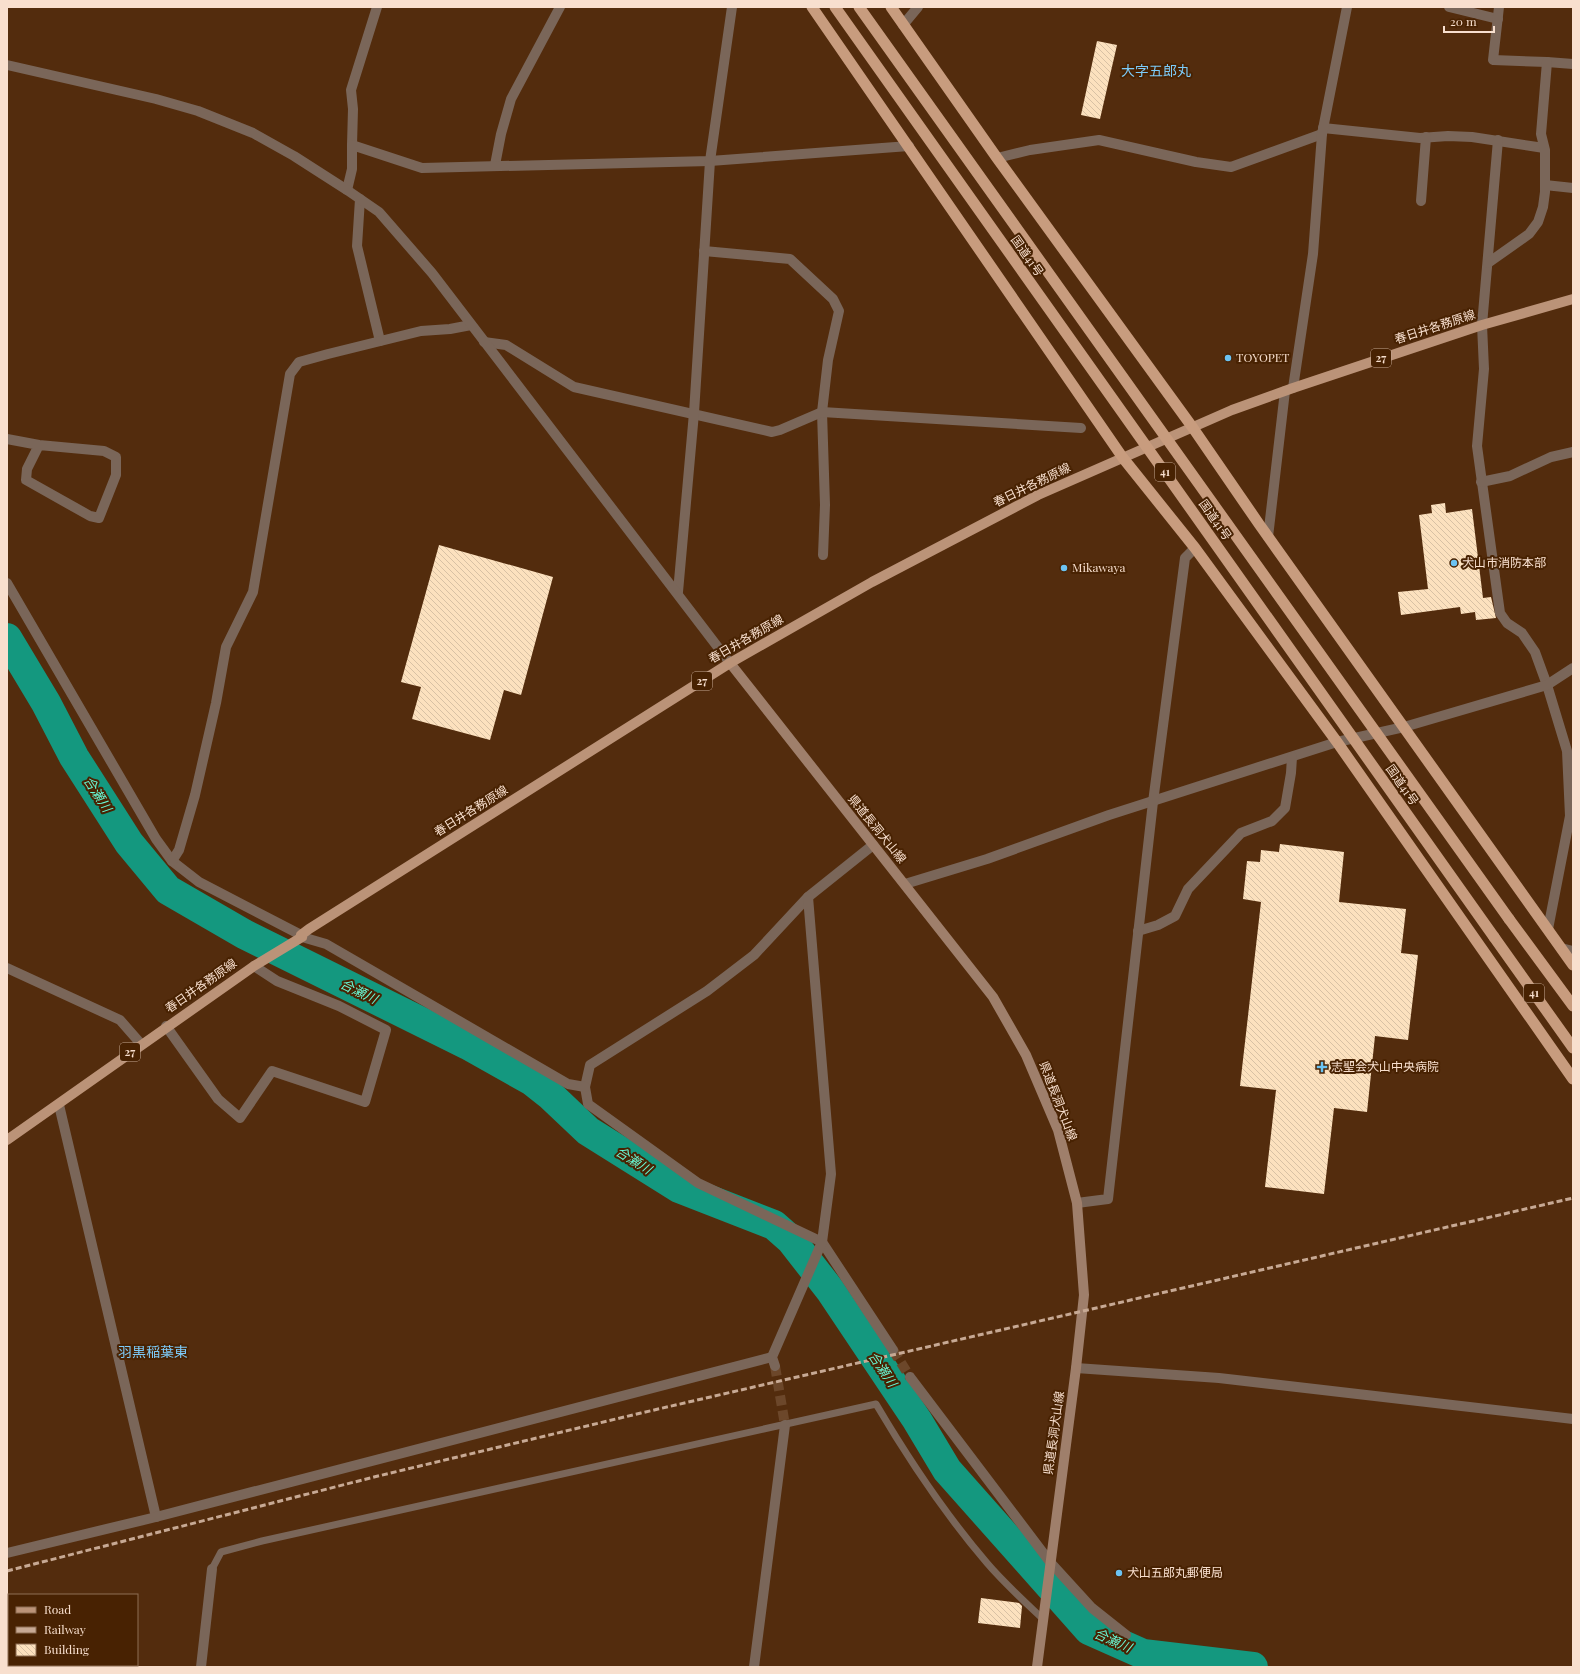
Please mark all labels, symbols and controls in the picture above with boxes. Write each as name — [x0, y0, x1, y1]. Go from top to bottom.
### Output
scale bar — [1444, 8, 1494, 34]
text: 20 m — [1450, 13, 1477, 29]
district label: 大字五郎丸 — [1121, 61, 1191, 80]
street label: 国道41号 — [1008, 232, 1048, 279]
street label: 春日井各務原線 — [1392, 305, 1477, 347]
place label: TOYOPET — [1236, 349, 1290, 365]
road number: 27 — [1371, 349, 1391, 367]
marker: TOYOPET — [1223, 353, 1233, 363]
street label: 春日井各務原線 — [990, 458, 1073, 510]
road number: 41 — [1155, 463, 1175, 481]
street label: 国道41号 — [1196, 496, 1236, 543]
place label: 犬山市消防本部 — [1462, 554, 1546, 570]
marker: 犬山市消防本部 — [1449, 558, 1459, 568]
place label: Mikawaya — [1072, 559, 1125, 575]
marker: Mikawaya — [1059, 563, 1069, 573]
street label: 春日井各務原線 — [705, 610, 786, 666]
road number: 27 — [692, 672, 712, 690]
street label: 国道41号 — [1383, 761, 1423, 808]
water label: 合瀬川 — [81, 773, 117, 816]
street label: 春日井各務原線 — [431, 781, 510, 839]
street label: 県道長洞犬山線 — [845, 791, 910, 866]
street label: 春日井各務原線 — [161, 955, 239, 1016]
water label: 合瀬川 — [338, 974, 382, 1008]
road number: 41 — [1524, 984, 1544, 1002]
road number: 27 — [120, 1043, 140, 1061]
place label: 志聖会犬山中央病院 — [1331, 1058, 1439, 1074]
street label: 県道長洞犬山線 — [1036, 1059, 1081, 1143]
marker: 志聖会犬山中央病院 — [1316, 1061, 1328, 1073]
water label: 合瀬川 — [613, 1142, 657, 1178]
district label: 羽黒稲葉東 — [118, 1342, 188, 1361]
water label: 合瀬川 — [865, 1348, 902, 1391]
street label: 県道長洞犬山線 — [1039, 1390, 1067, 1476]
place label: 犬山五郎丸郵便局 — [1127, 1564, 1223, 1580]
marker: 犬山五郎丸郵便局 — [1114, 1568, 1124, 1578]
legend — [8, 1594, 138, 1666]
text: Road — [44, 1601, 71, 1617]
text: Railway — [44, 1621, 86, 1637]
water label: 合瀬川 — [1092, 1624, 1136, 1656]
text: Building — [44, 1641, 90, 1657]

